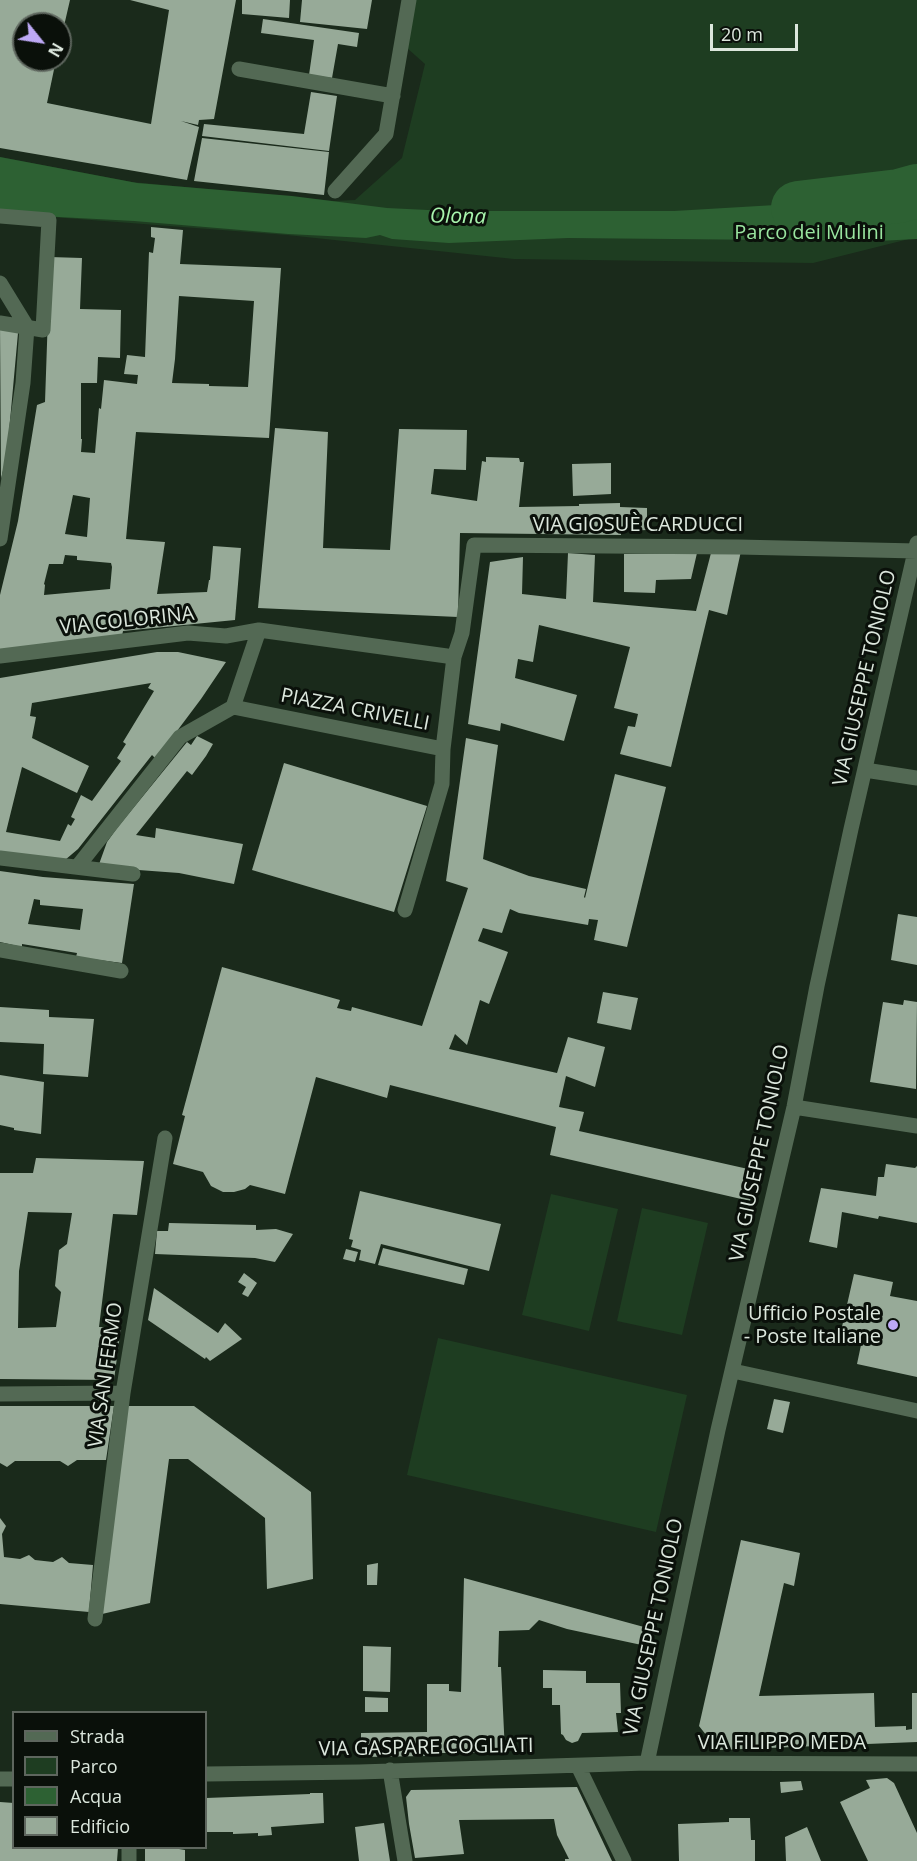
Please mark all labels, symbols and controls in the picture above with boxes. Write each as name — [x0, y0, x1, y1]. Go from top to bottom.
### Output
north arrow — [12, 12, 72, 72]
scale bar — [713, 12, 802, 50]
text: 20 m — [721, 22, 763, 46]
text: N — [43, 39, 69, 61]
water label: Olona — [430, 204, 486, 230]
park label: Parco dei Mulini — [734, 221, 884, 245]
street label: VIA GIOSUÈ CARDUCCI — [533, 513, 743, 537]
street label: VIA GIUSEPPE TONIOLO — [828, 567, 902, 789]
street label: VIA COLORINA — [59, 602, 195, 640]
street label: PIAZZA CRIVELLI — [279, 684, 431, 736]
street label: VIA GIUSEPPE TONIOLO — [725, 1042, 795, 1264]
street label: VIA SAN FERMO — [84, 1301, 128, 1449]
place label: Ufficio Postale - Poste Italiane — [744, 1302, 881, 1349]
marker: Ufficio Postale - Poste Italiane — [886, 1318, 900, 1332]
street label: VIA GIUSEPPE TONIOLO — [619, 1516, 689, 1738]
legend — [12, 1711, 207, 1849]
text: Strada — [70, 1724, 125, 1748]
street label: VIA FILIPPO MEDA — [698, 1731, 866, 1755]
street label: VIA GASPARE COGLIATI — [318, 1734, 534, 1762]
text: Parco — [70, 1754, 118, 1778]
text: Acqua — [70, 1784, 122, 1808]
text: Edificio — [70, 1814, 130, 1838]

